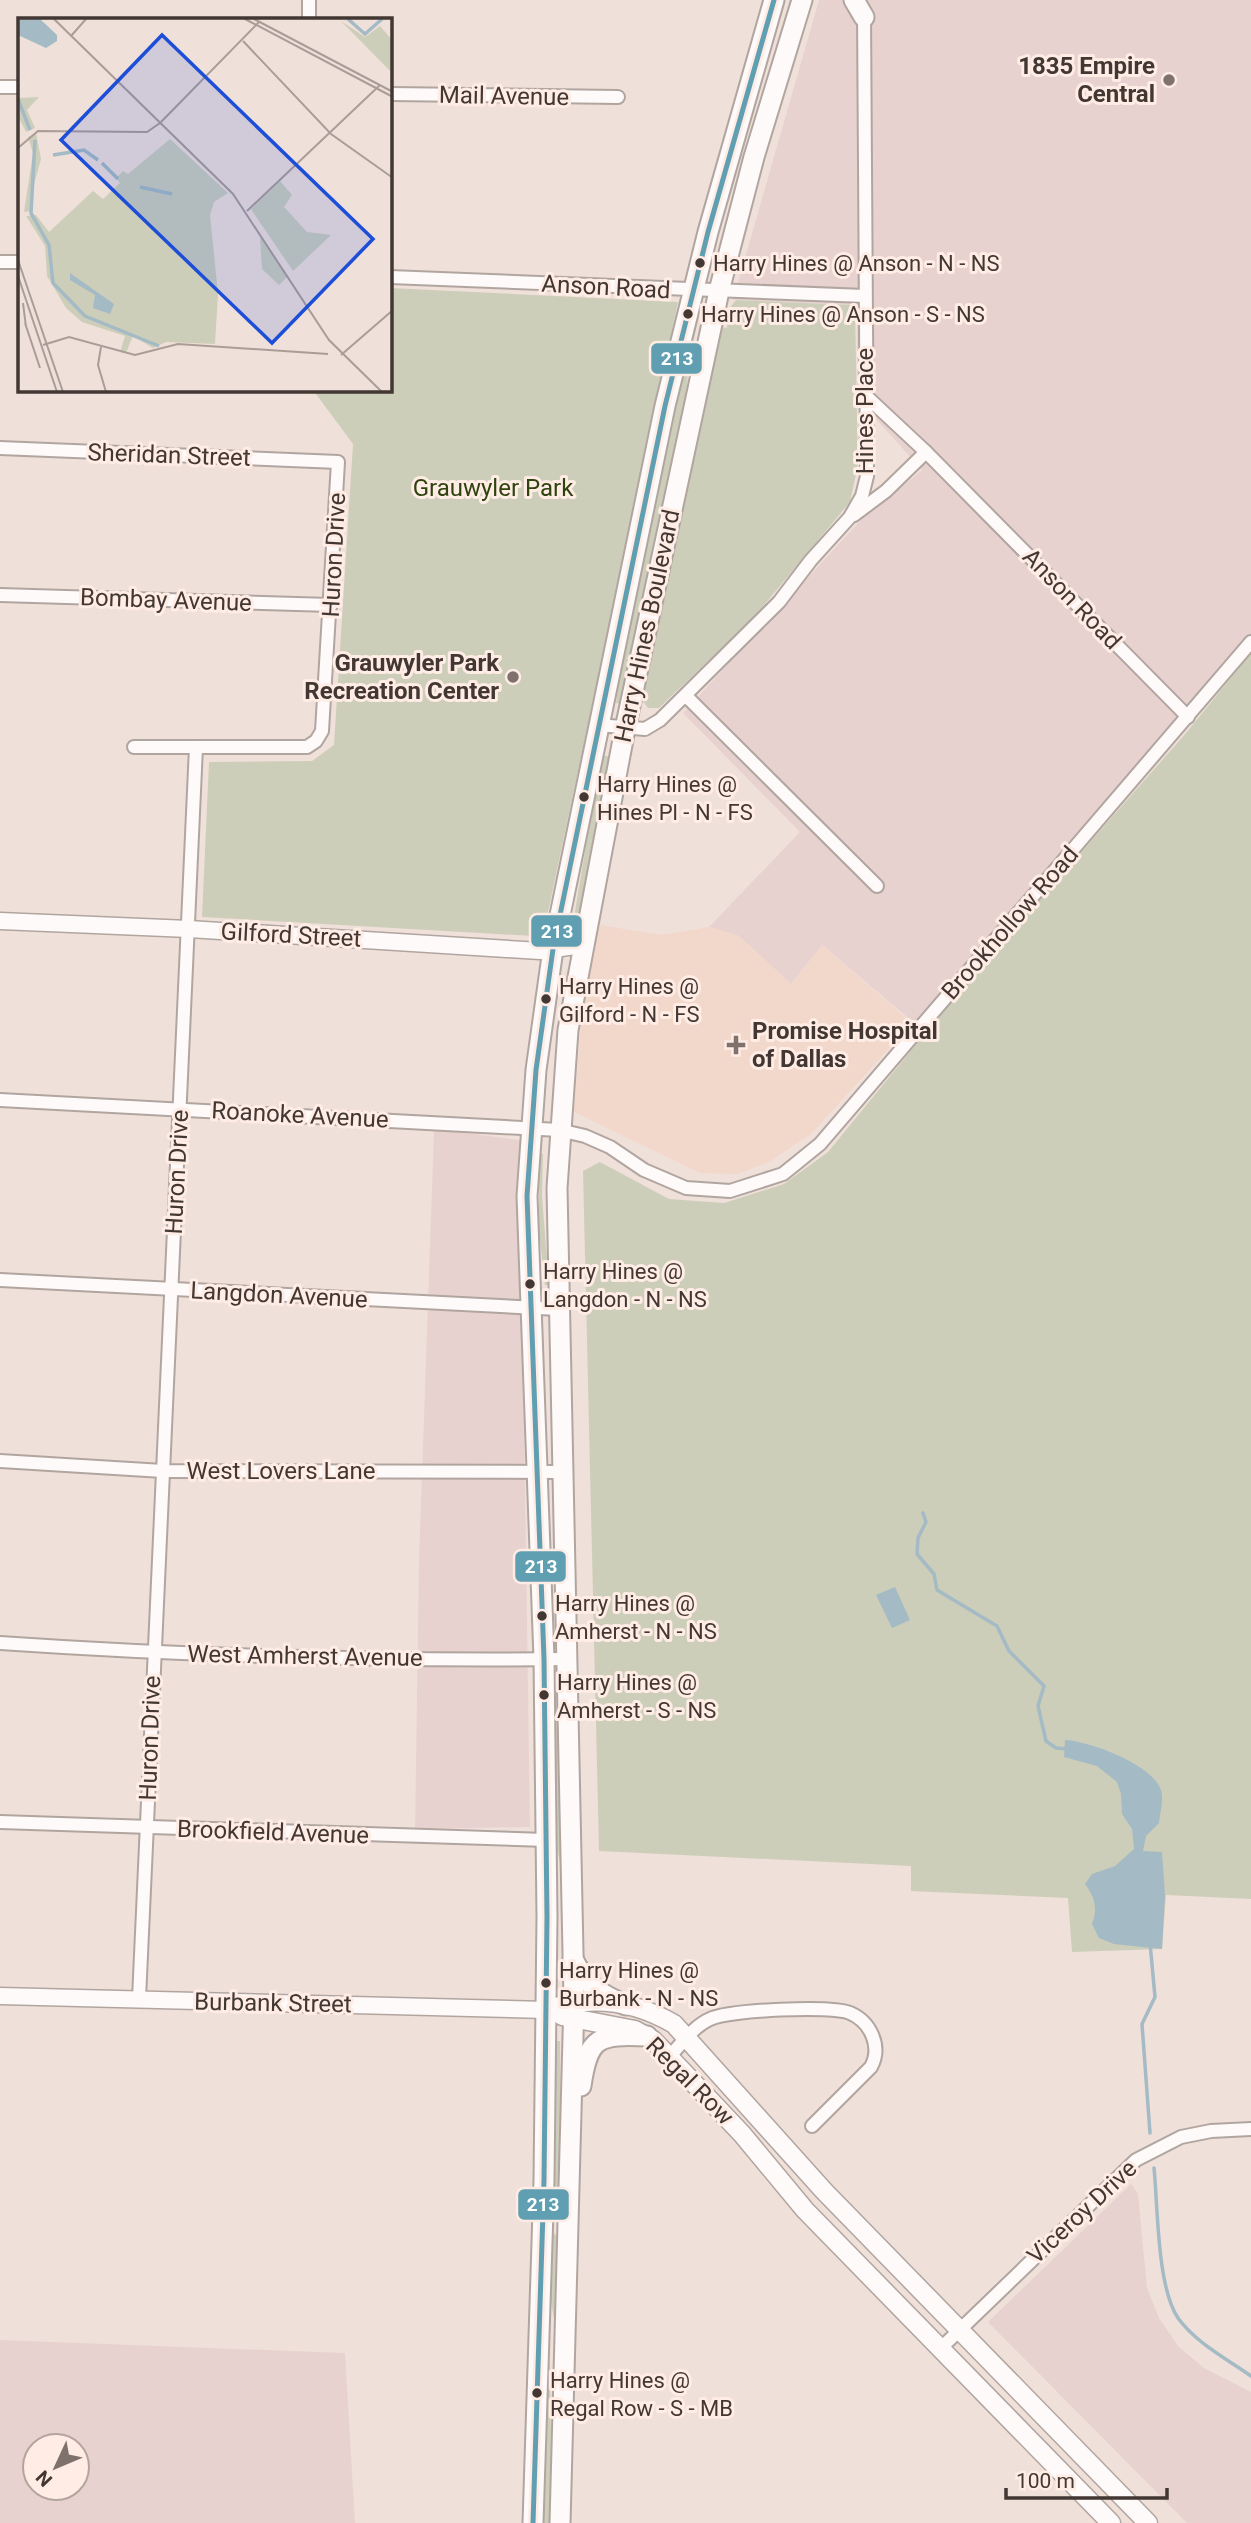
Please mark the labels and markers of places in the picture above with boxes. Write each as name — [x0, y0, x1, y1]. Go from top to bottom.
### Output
place label: 1835 Empire Central — [1018, 52, 1155, 108]
marker: 1835 Empire Central — [1161, 72, 1177, 88]
place label: Harry Hines @ Anson - N - NS — [713, 251, 1000, 276]
marker: Harry Hines @ Anson - N - NS — [693, 256, 707, 270]
place label: Harry Hines @ Anson - S - NS — [701, 302, 985, 327]
marker: Harry Hines @ Anson - S - NS — [681, 307, 695, 321]
place label: Grauwyler Park Recreation Center — [304, 649, 500, 705]
marker: Grauwyler Park Recreation Center — [505, 669, 521, 685]
place label: Harry Hines @ Hines Pl - N - FS — [597, 772, 753, 825]
marker: Harry Hines @ Hines Pl - N - FS — [577, 790, 591, 804]
place label: Harry Hines @ Gilford - N - FS — [559, 974, 699, 1027]
marker: Harry Hines @ Gilford - N - FS — [539, 992, 553, 1006]
place label: Promise Hospital of Dallas — [752, 1017, 938, 1073]
marker: Promise Hospital of Dallas — [726, 1035, 746, 1055]
place label: Harry Hines @ Langdon - N - NS — [543, 1259, 707, 1312]
marker: Harry Hines @ Langdon - N - NS — [523, 1277, 537, 1291]
place label: Harry Hines @ Amherst - N - NS — [555, 1591, 717, 1644]
marker: Harry Hines @ Amherst - N - NS — [535, 1609, 549, 1623]
place label: Harry Hines @ Amherst - S - NS — [557, 1670, 716, 1723]
marker: Harry Hines @ Amherst - S - NS — [537, 1688, 551, 1702]
place label: Harry Hines @ Burbank - N - NS — [559, 1958, 718, 2011]
marker: Harry Hines @ Burbank - N - NS — [539, 1976, 553, 1990]
place label: Harry Hines @ Regal Row - S - MB — [550, 2368, 733, 2421]
marker: Harry Hines @ Regal Row - S - MB — [530, 2386, 544, 2400]

